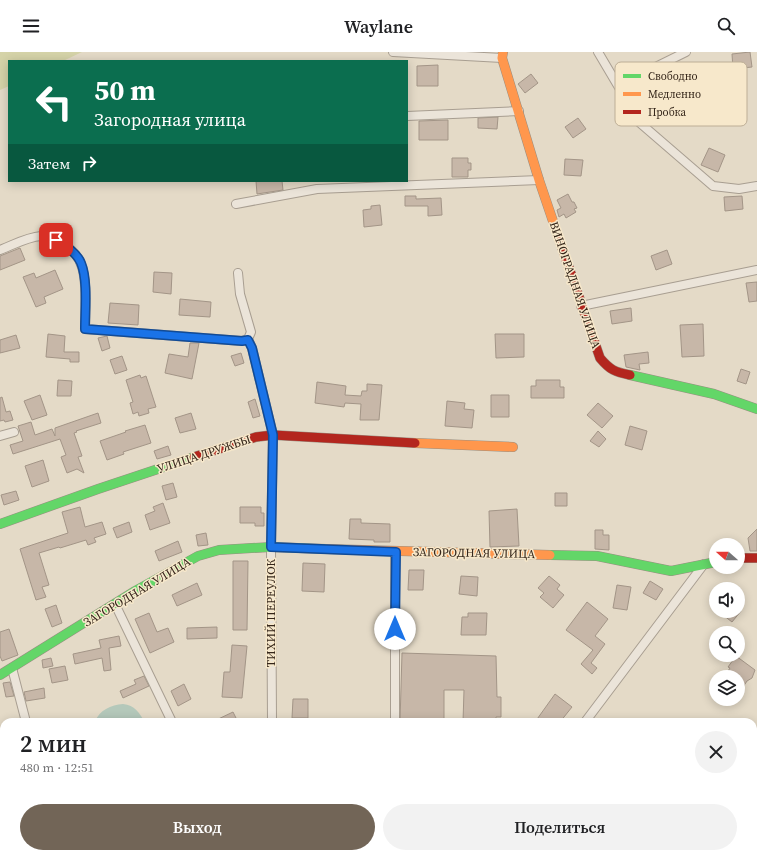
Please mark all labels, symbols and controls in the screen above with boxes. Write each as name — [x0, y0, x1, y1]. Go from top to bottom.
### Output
text: Waylane — [344, 14, 413, 39]
icon: menu — [20, 15, 42, 37]
icon: search — [715, 15, 737, 37]
legend — [615, 62, 747, 126]
text: Свободно — [648, 69, 698, 84]
text: 50 m — [94, 71, 156, 109]
icon: left — [28, 76, 80, 128]
text: Медленно — [648, 87, 701, 102]
text: Пробка — [648, 105, 687, 120]
text: Загородная улица — [94, 107, 246, 132]
icon: right — [78, 152, 100, 174]
text: Затем — [28, 153, 70, 174]
street label: ВИНОГРАДНАЯ УЛИЦА — [546, 219, 604, 351]
pin — [39, 223, 73, 257]
icon: arrive — [45, 229, 67, 251]
street label: УЛИЦА ДРУЖБЫ — [155, 431, 253, 477]
north arrow — [709, 538, 745, 574]
map controls — [709, 538, 745, 706]
street label: ЗАГОРОДНАЯ УЛИЦА — [413, 544, 535, 562]
street label: ЗАГОРОДНАЯ УЛИЦА — [80, 554, 194, 630]
street label: ТИХИЙ ПЕРЕУЛОК — [263, 559, 279, 667]
button: sound — [709, 582, 745, 618]
position arrow — [374, 608, 416, 650]
button: search — [709, 626, 745, 662]
button: layers — [709, 670, 745, 706]
text: 2 мин — [20, 727, 87, 760]
button: close — [695, 731, 737, 773]
text: 480 m · 12:51 — [20, 759, 94, 776]
button: Выход — [20, 804, 375, 850]
button: Поделиться — [383, 804, 737, 850]

